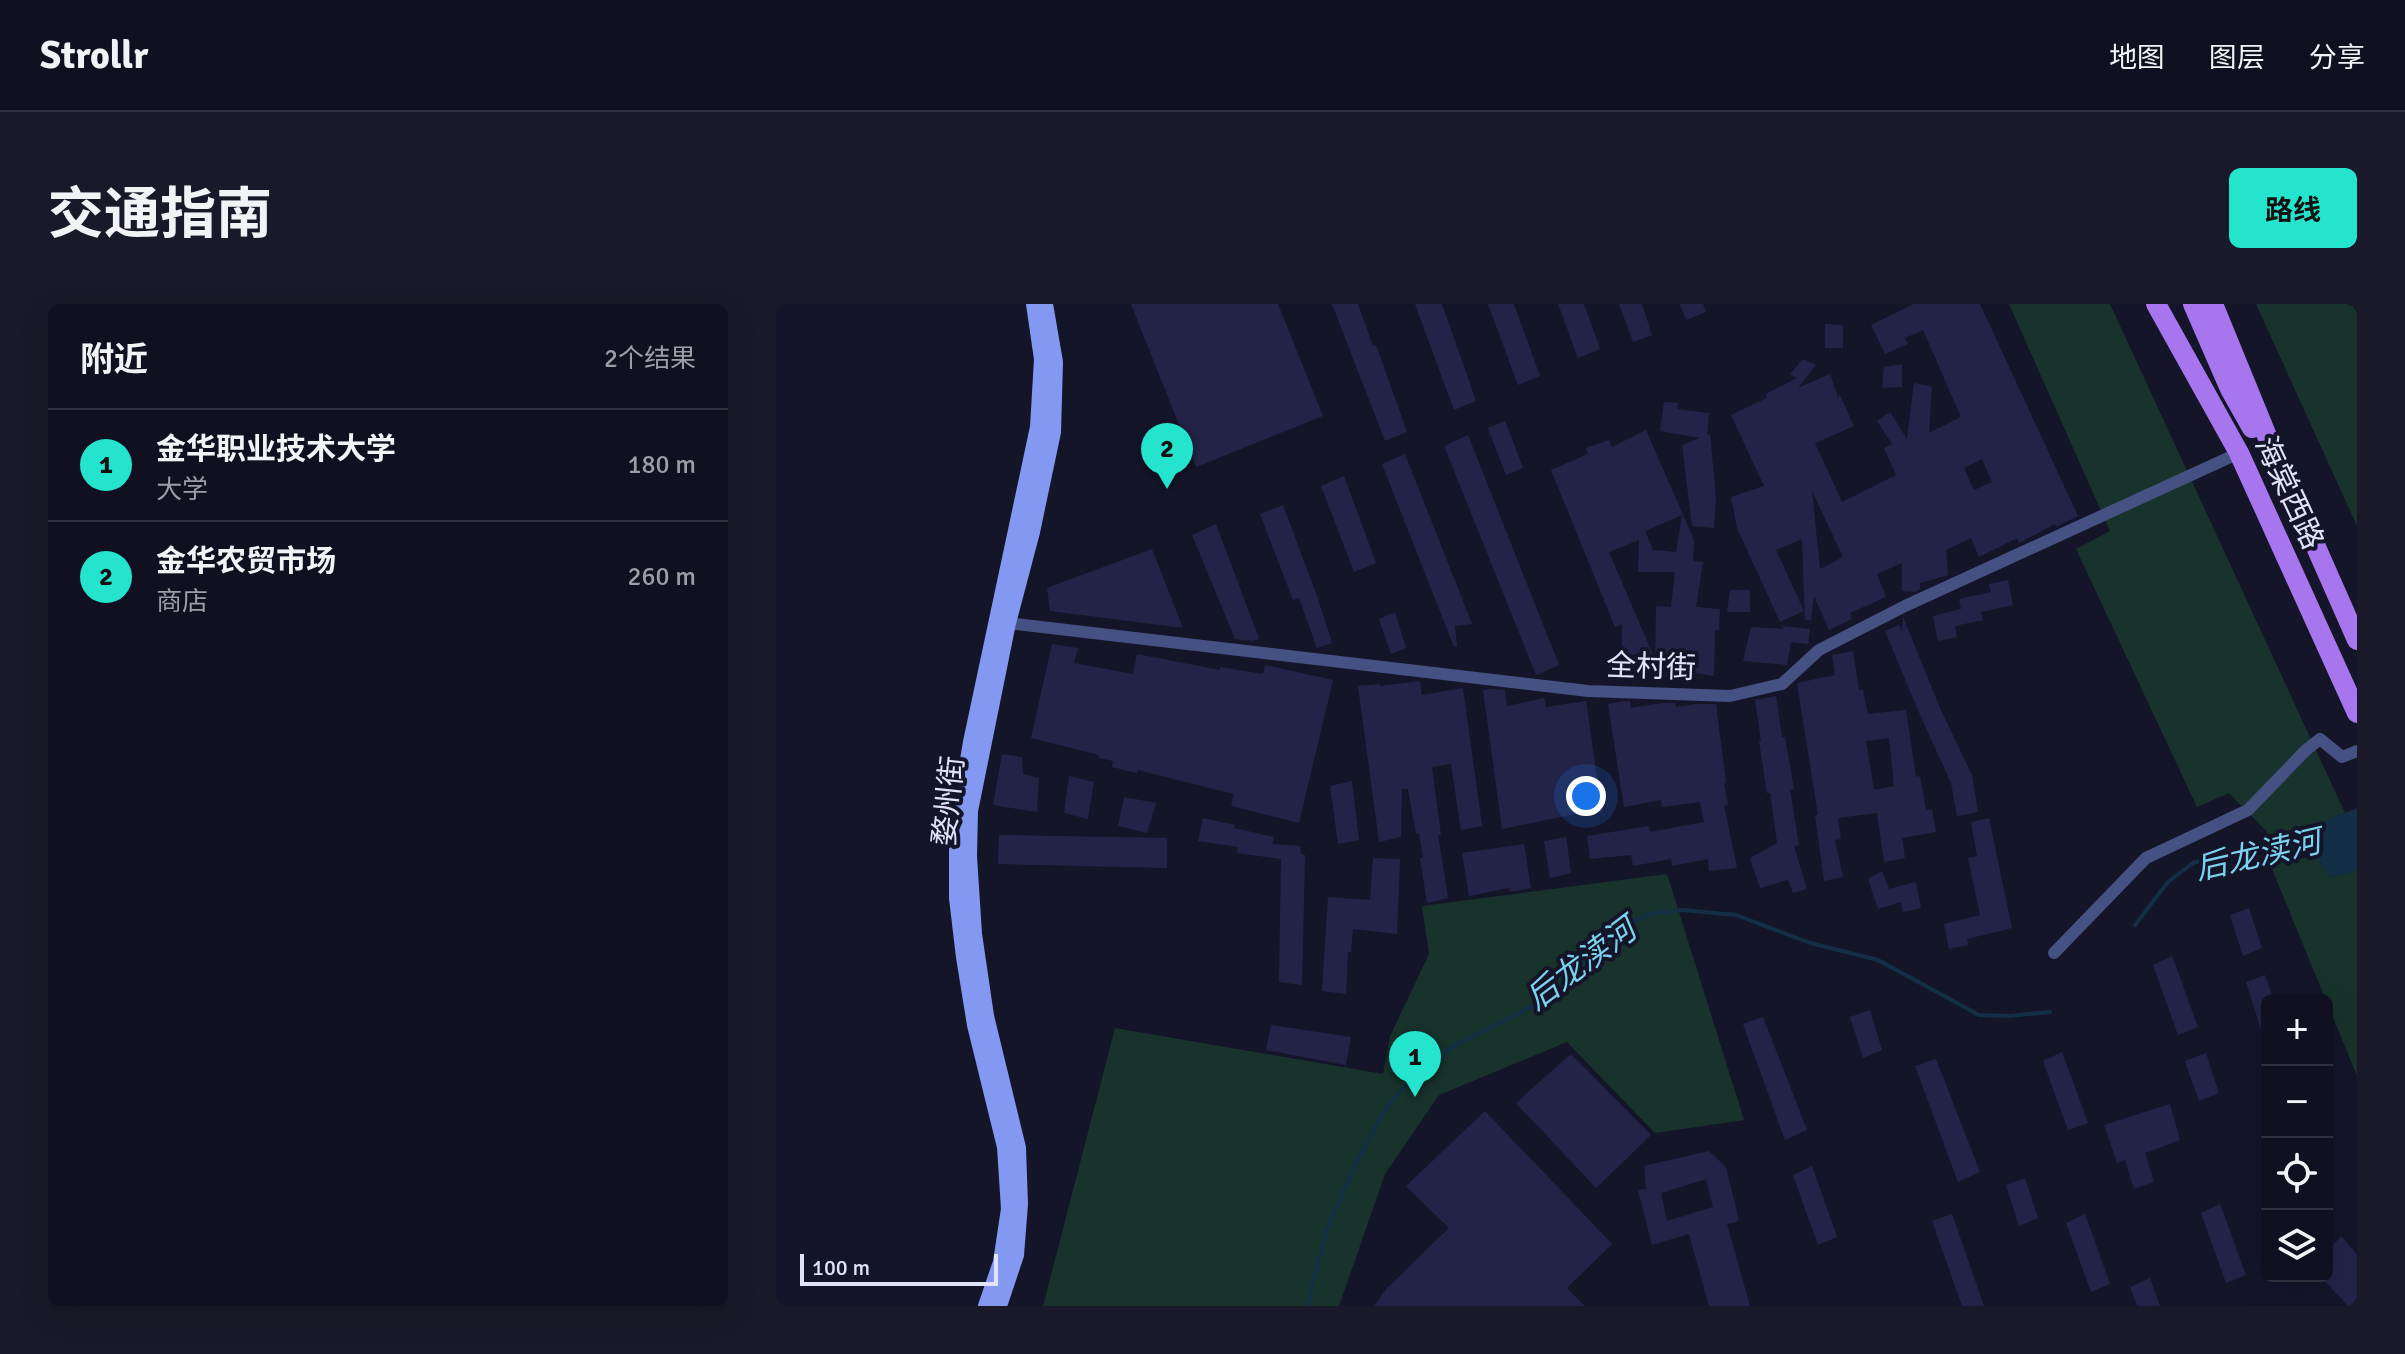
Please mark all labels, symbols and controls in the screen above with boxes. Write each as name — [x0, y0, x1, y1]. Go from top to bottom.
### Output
text: Strollr — [40, 32, 148, 79]
text: 地图 — [2109, 41, 2165, 75]
text: 图层 — [2209, 41, 2265, 75]
text: 分享 — [2309, 41, 2365, 75]
button: 路线 — [2229, 168, 2357, 248]
text: 交通指南 — [48, 180, 272, 249]
text: 附近 — [80, 339, 148, 381]
text: 2个结果 — [604, 343, 696, 375]
pin: 2 — [1141, 423, 1193, 489]
text: 金华职业技术大学 — [156, 431, 396, 468]
street label: 海棠西路 — [2247, 431, 2331, 555]
text: 1 — [99, 449, 113, 481]
text: 180 m — [627, 449, 696, 481]
text: 大学 — [156, 474, 208, 506]
text: 金华农贸市场 — [156, 543, 336, 580]
text: 2 — [99, 561, 113, 593]
text: 260 m — [627, 561, 696, 593]
text: 商店 — [156, 586, 208, 618]
street label: 全村街 — [1605, 647, 1697, 687]
street label: 婺州街 — [926, 754, 972, 848]
your location — [1566, 776, 1606, 816]
water label: 后龙渎河 — [2191, 820, 2331, 888]
water label: 后龙渎河 — [1518, 906, 1649, 1018]
map controls — [2261, 994, 2333, 1282]
button: + — [2261, 994, 2333, 1066]
pin: 1 — [1389, 1031, 1441, 1097]
button: − — [2261, 1066, 2333, 1138]
button: locate — [2261, 1138, 2333, 1210]
button: layers — [2261, 1210, 2333, 1282]
scale bar — [800, 1250, 998, 1286]
text: 100 m — [812, 1254, 870, 1281]

